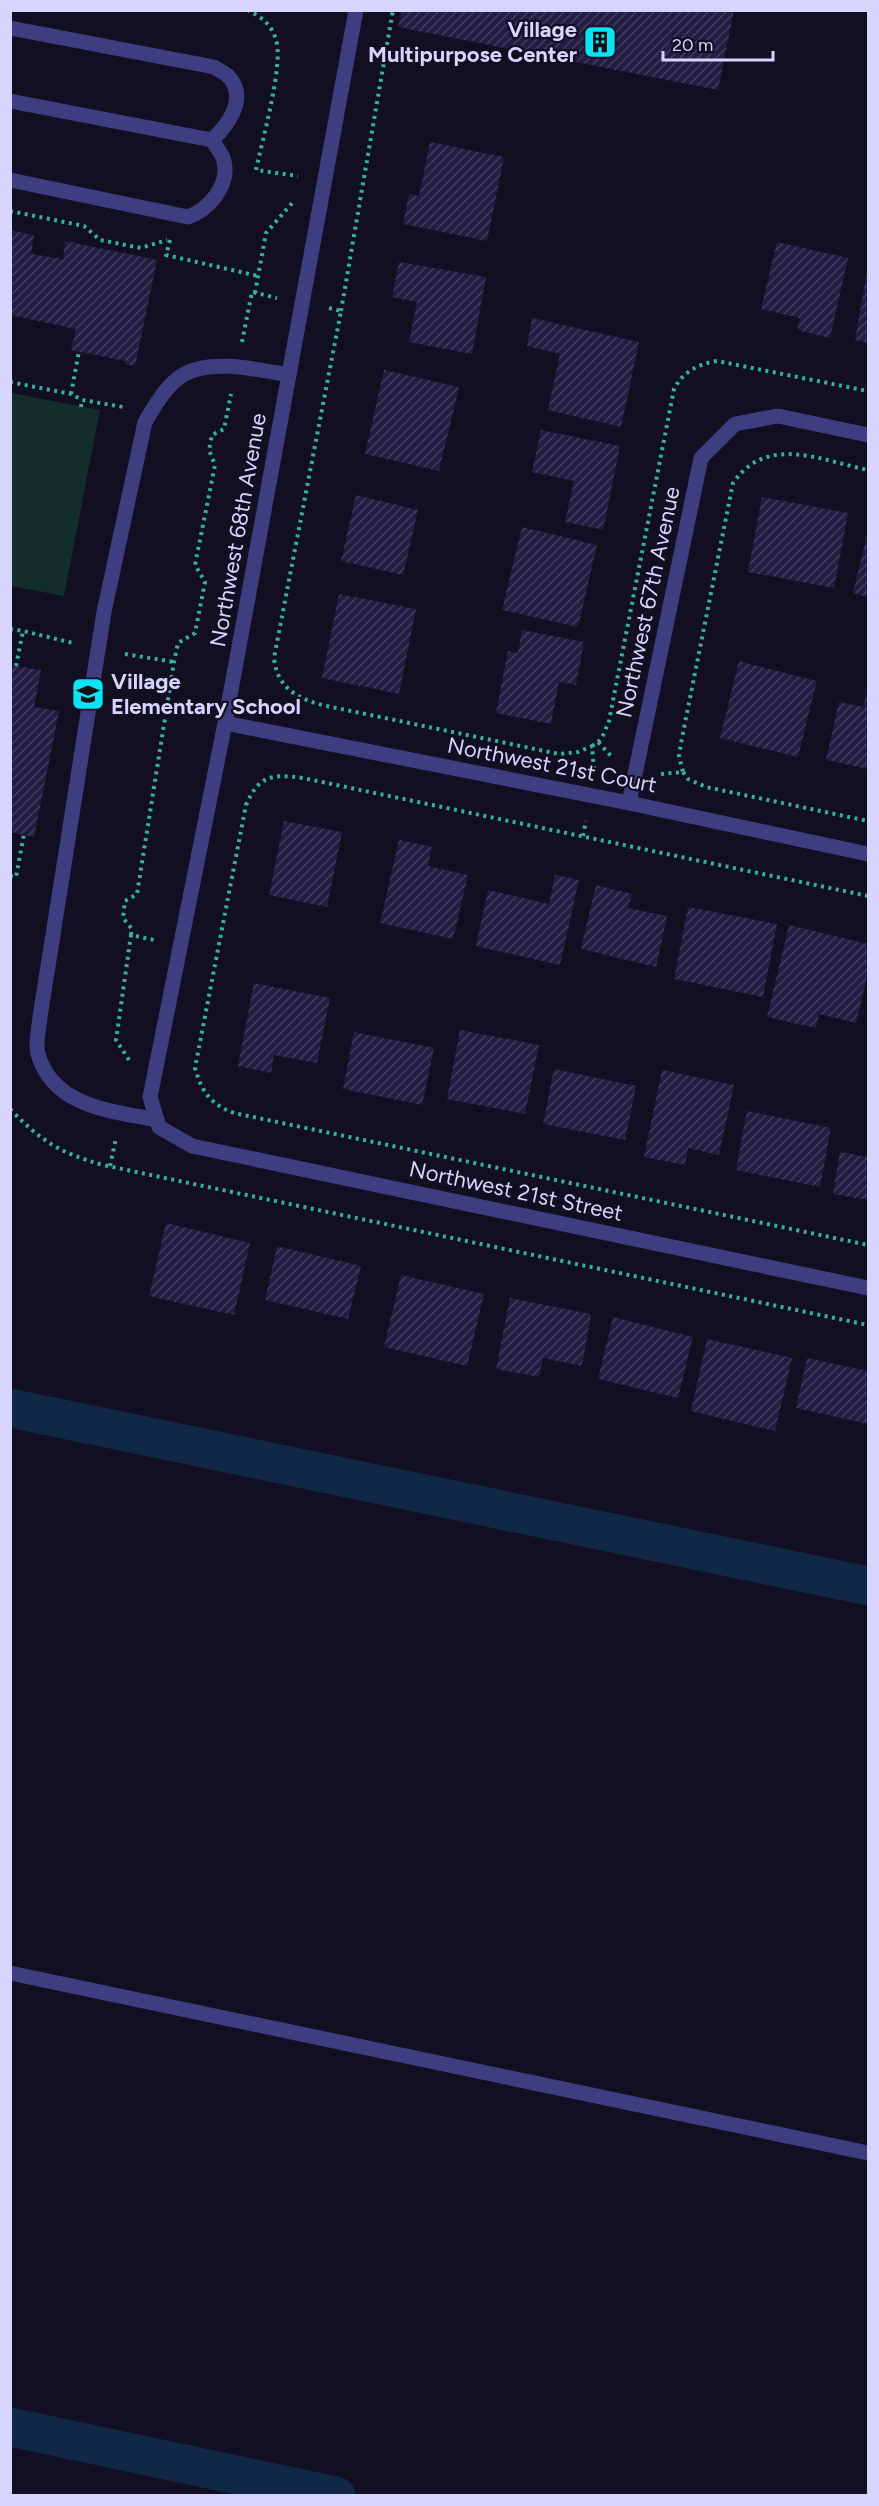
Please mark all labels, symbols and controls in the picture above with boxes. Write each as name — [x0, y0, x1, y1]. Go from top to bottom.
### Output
place label: Village Multipurpose Center — [368, 16, 578, 68]
building icon: Village Multipurpose Center — [582, 24, 618, 60]
scale bar — [663, 24, 772, 62]
text: 20 m — [672, 34, 713, 56]
street label: Northwest 68th Avenue — [204, 411, 272, 649]
street label: Northwest 67th Avenue — [610, 484, 686, 720]
place label: Village Elementary School — [111, 668, 301, 720]
school or university icon: Village Elementary School — [70, 676, 106, 712]
street label: Northwest 21st Court — [445, 731, 659, 799]
street label: Northwest 21st Street — [407, 1155, 625, 1227]

